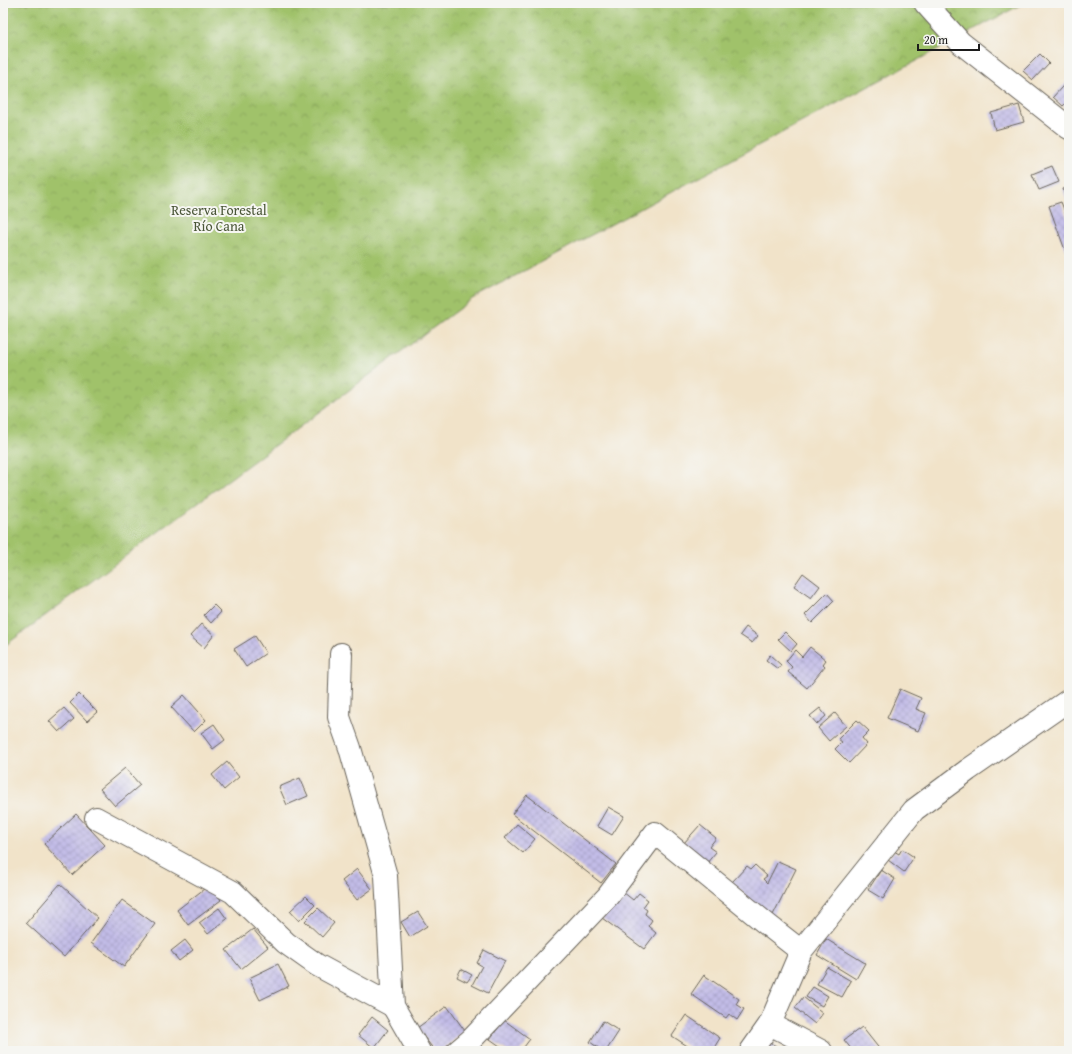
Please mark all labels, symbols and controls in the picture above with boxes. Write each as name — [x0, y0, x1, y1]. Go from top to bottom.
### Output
scale bar — [918, 26, 979, 52]
text: 20 m — [924, 31, 948, 48]
park label: Reserva Forestal Río Cana — [171, 200, 267, 236]

